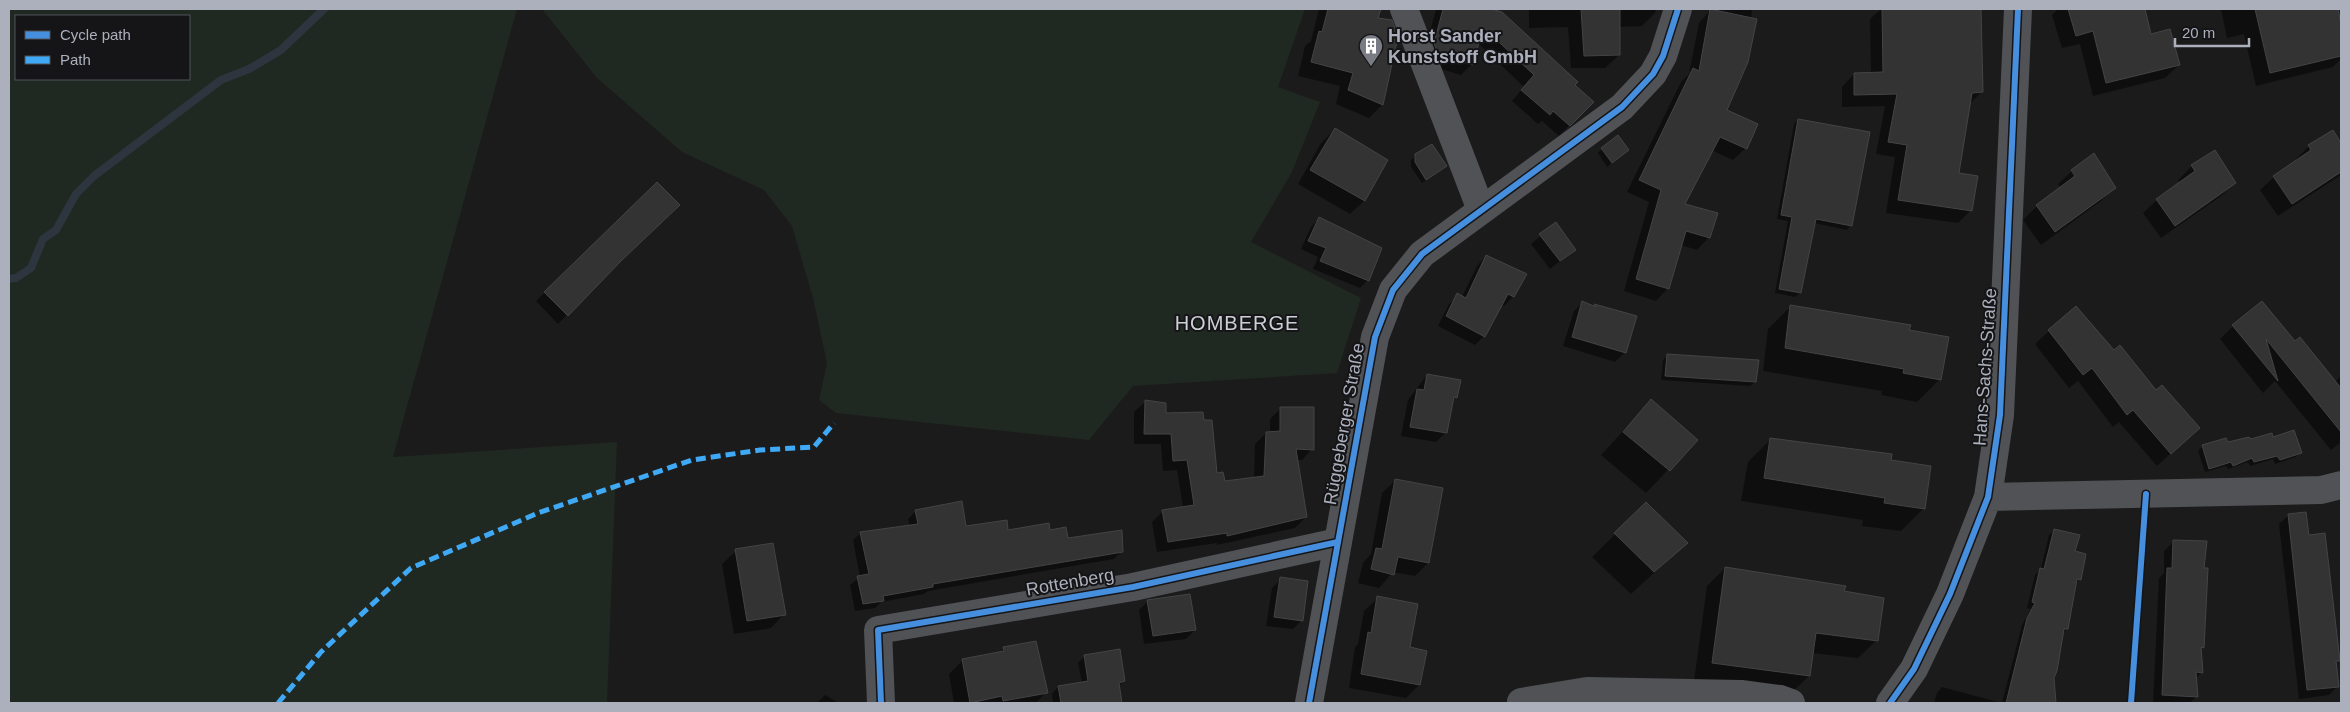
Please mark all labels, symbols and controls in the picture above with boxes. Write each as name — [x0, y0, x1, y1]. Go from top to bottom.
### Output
legend — [15, 15, 190, 80]
scale bar — [2175, 15, 2249, 47]
text: 20 m — [2182, 24, 2215, 41]
text: Cycle path — [60, 26, 131, 43]
place label: Horst Sander Kunststoff GmbH — [1388, 26, 1537, 67]
building icon: Horst Sander Kunststoff GmbH — [1358, 33, 1384, 67]
text: Path — [60, 51, 91, 68]
street label: Hans-Sachs-Straße — [1970, 287, 2000, 447]
district label: HOMBERGE — [1175, 312, 1299, 334]
street label: Rüggeberger Straße — [1320, 341, 1368, 507]
street label: Rottenberg — [1024, 564, 1116, 600]

